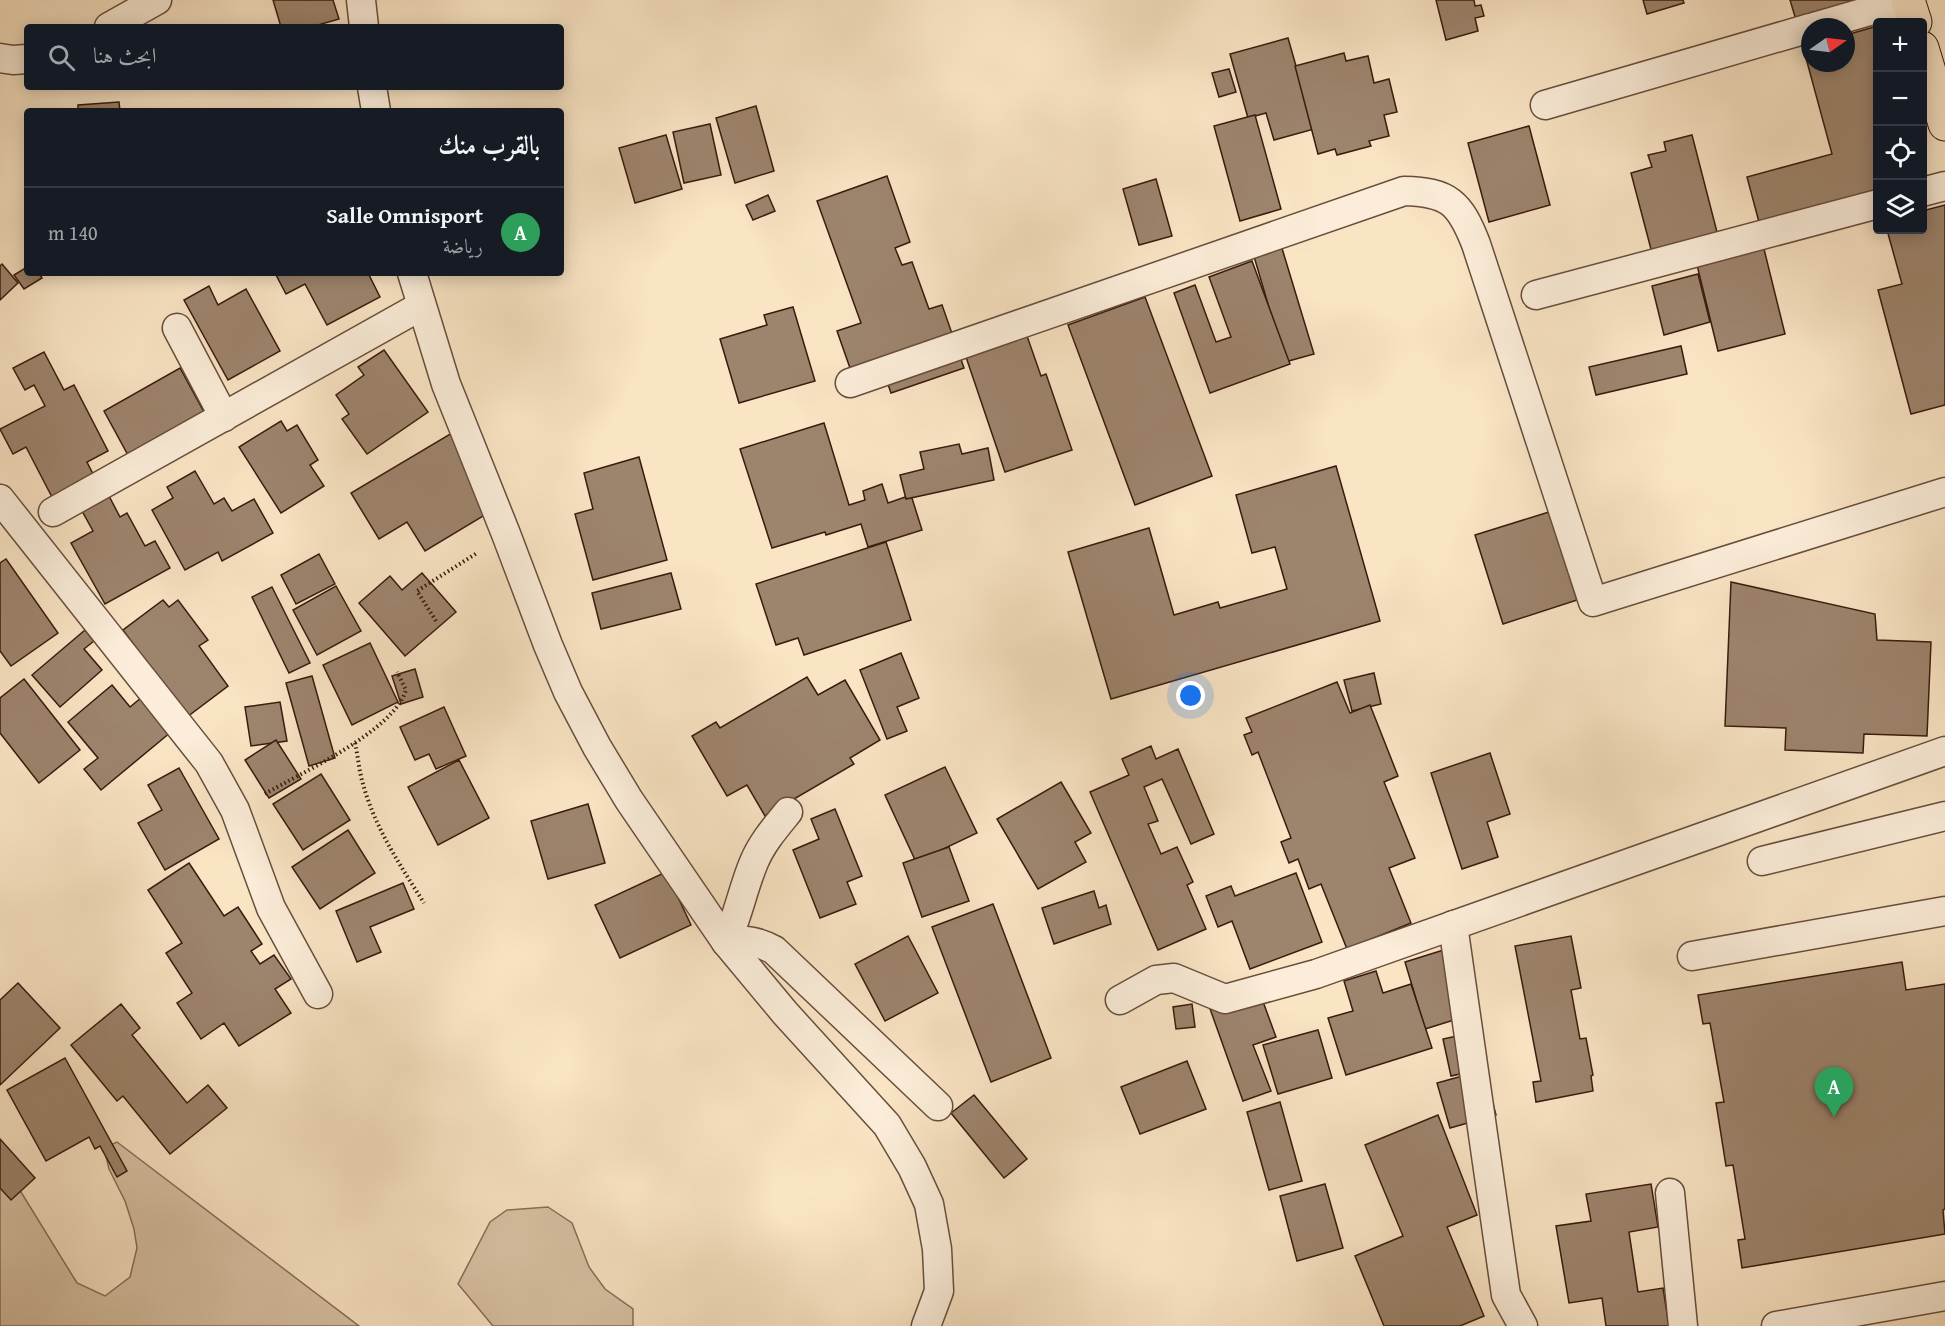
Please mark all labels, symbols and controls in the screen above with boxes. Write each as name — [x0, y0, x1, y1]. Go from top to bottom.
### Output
north arrow — [1801, 18, 1855, 72]
map controls — [1873, 18, 1927, 234]
button: + — [1873, 18, 1927, 72]
search box — [24, 24, 564, 90]
text: ابحث هنا — [93, 39, 157, 71]
icon: search — [45, 41, 78, 74]
button: − — [1873, 72, 1927, 126]
text: بالقرب منك — [438, 125, 540, 164]
button: locate — [1873, 126, 1927, 180]
button: layers — [1873, 180, 1927, 234]
text: Salle Omnisport — [326, 199, 483, 231]
text: 140 m — [48, 218, 98, 247]
text: A — [514, 218, 527, 247]
text: رياضة — [443, 231, 483, 260]
your location — [1176, 681, 1205, 710]
pin: A — [1814, 1068, 1854, 1117]

